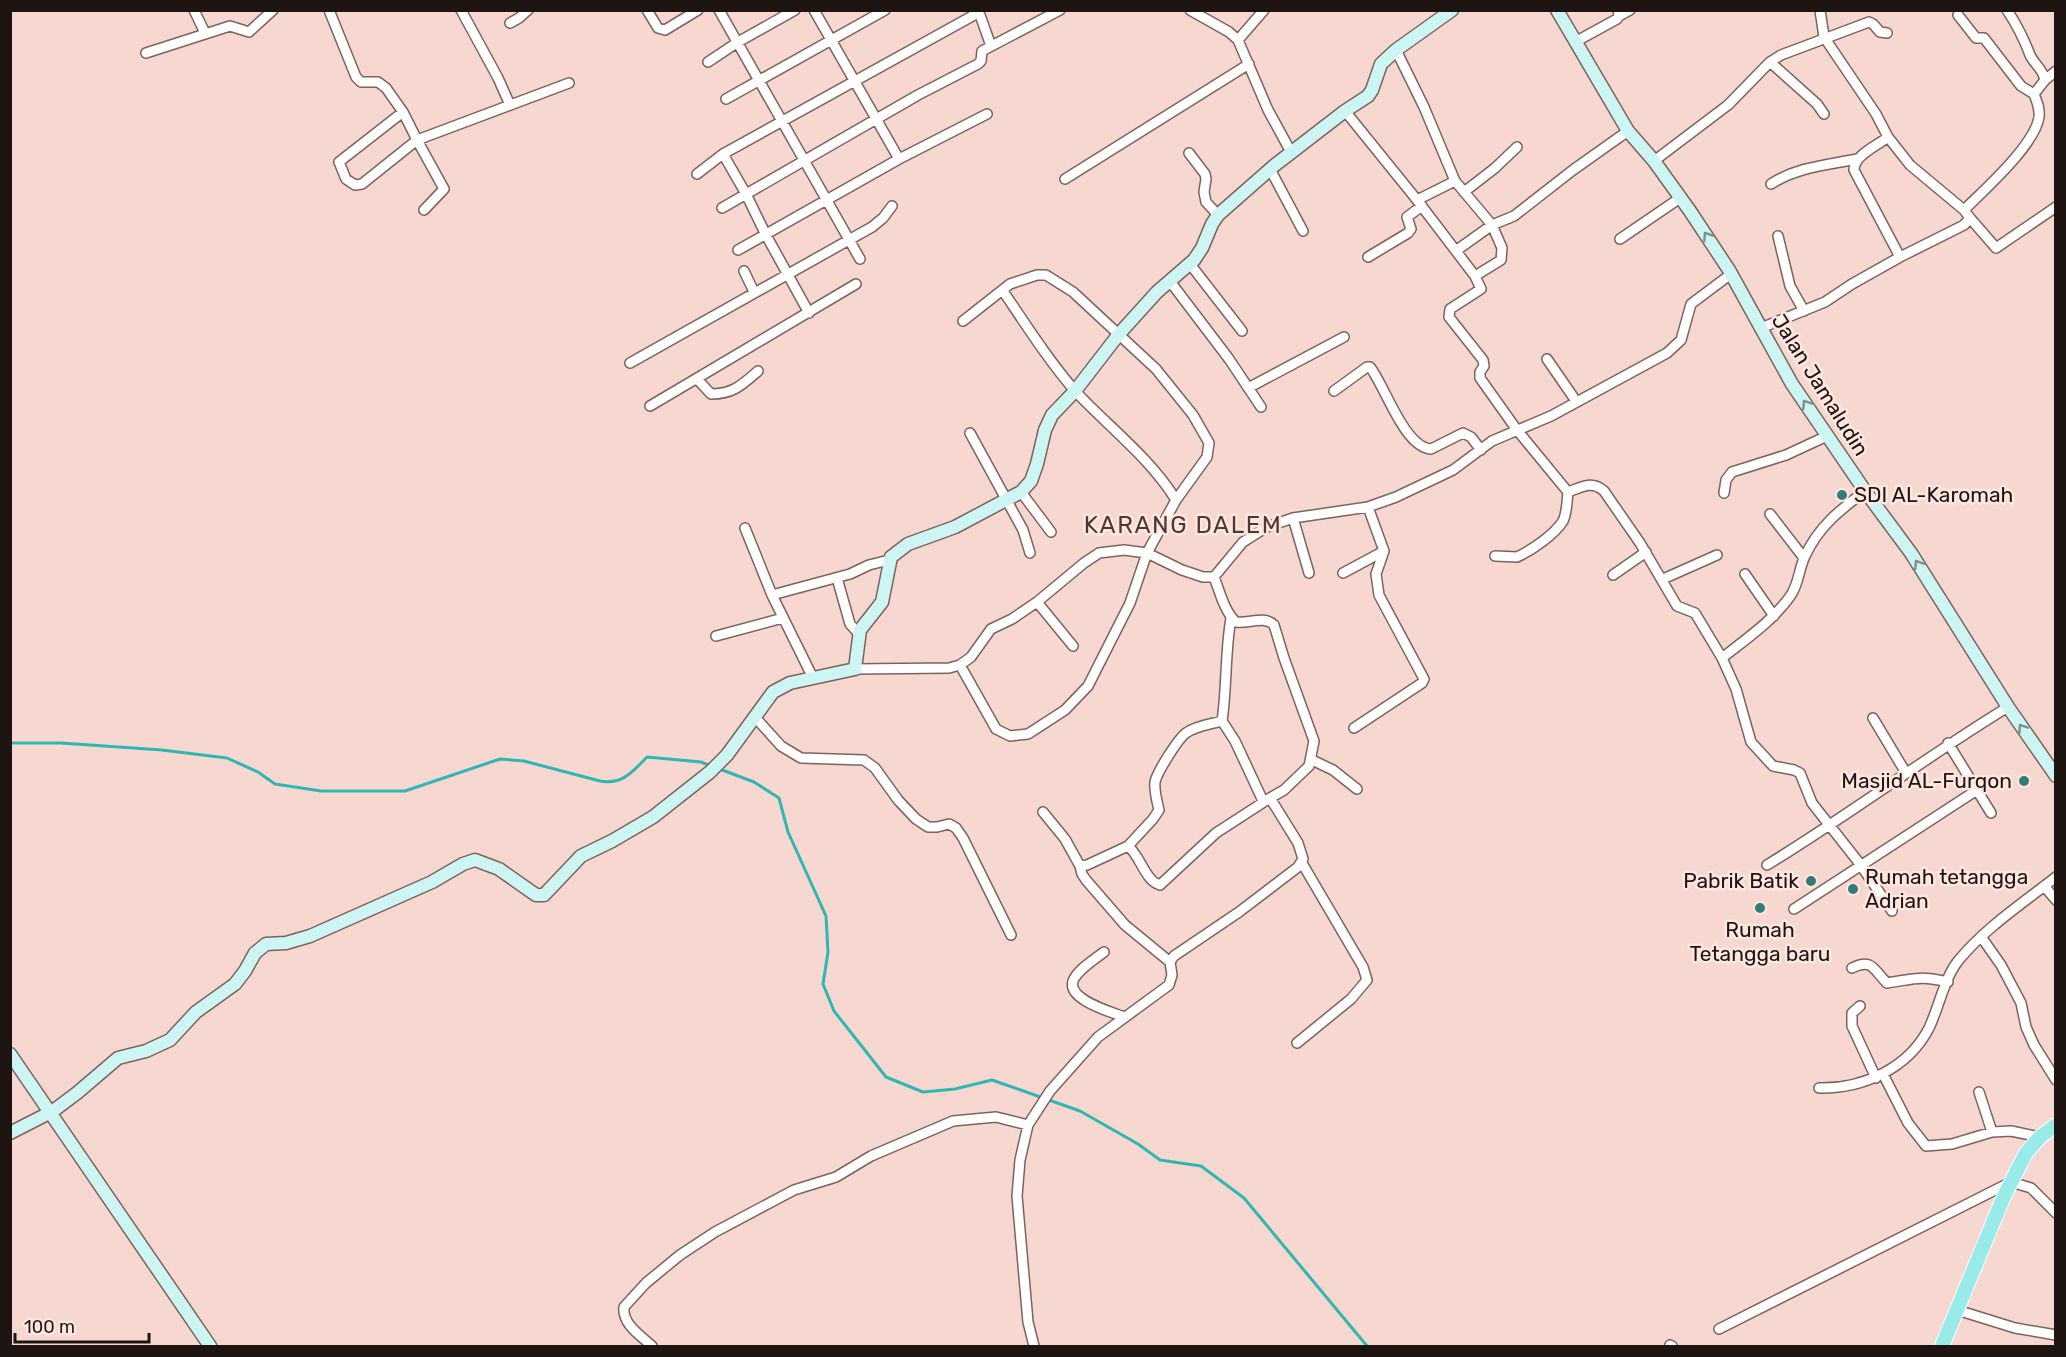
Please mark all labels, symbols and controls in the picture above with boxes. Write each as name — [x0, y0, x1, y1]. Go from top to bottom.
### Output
one-way arrow — [1703, 232, 1714, 243]
street label: Jalan Jamaludin — [1767, 309, 1874, 460]
one-way arrow — [1802, 400, 1813, 411]
place label: SDI AL-Karomah — [1854, 482, 2013, 507]
marker: SDI AL-Karomah — [1835, 488, 1849, 502]
district label: KARANG DALEM — [1084, 511, 1282, 539]
one-way arrow — [1913, 560, 1925, 570]
one-way arrow — [2018, 724, 2029, 735]
place label: Masjid AL-Furqon — [1841, 768, 2012, 793]
marker: Masjid AL-Furqon — [2017, 774, 2031, 788]
place label: Rumah tetangga Adrian — [1865, 864, 2028, 913]
place label: Pabrik Batik — [1683, 868, 1799, 893]
marker: Pabrik Batik — [1804, 874, 1818, 888]
marker: Rumah tetangga Adrian — [1846, 882, 1860, 896]
marker: Rumah Tetangga baru — [1753, 901, 1767, 915]
place label: Rumah Tetangga baru — [1690, 917, 1830, 966]
scale bar — [15, 1306, 148, 1344]
text: 100 m — [24, 1316, 75, 1338]

